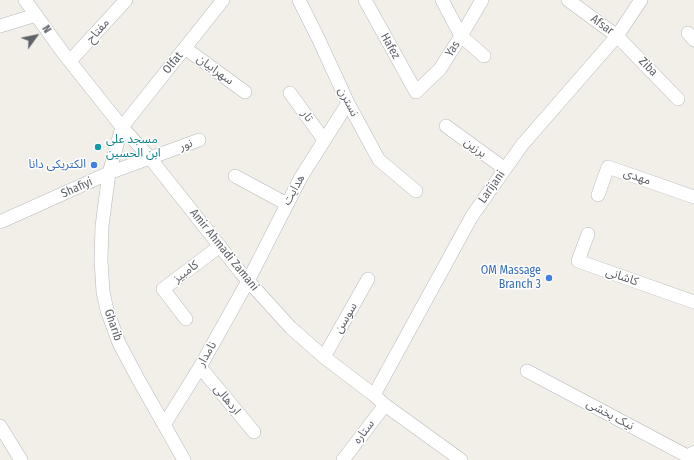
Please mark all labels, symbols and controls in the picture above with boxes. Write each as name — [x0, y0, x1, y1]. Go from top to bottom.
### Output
street label: Afsar — [588, 12, 616, 38]
north arrow — [16, 16, 56, 56]
street label: مفتاح — [83, 16, 113, 46]
text: N — [39, 23, 54, 35]
street label: Hafez — [377, 31, 403, 61]
street label: Yas — [443, 38, 463, 60]
street label: Olfat — [160, 49, 186, 77]
street label: سهرابیان — [194, 52, 236, 88]
street label: Ziba — [636, 55, 660, 79]
street label: نسترن — [335, 85, 361, 119]
street label: تار — [298, 107, 316, 125]
place label: مسجد علی ابن الحسین — [106, 133, 161, 161]
street label: برزین — [461, 135, 489, 161]
street label: نور — [177, 136, 195, 154]
marker: مسجد علی ابن الحسین — [93, 142, 103, 152]
place label: الکتریکی دانا — [28, 158, 86, 172]
marker: الکتریکی دانا — [89, 160, 99, 170]
street label: مهدی — [621, 166, 653, 188]
street label: Larijani — [476, 168, 508, 206]
street label: هدایت — [280, 172, 308, 208]
street label: Shafiyi — [59, 175, 95, 201]
street label: Amir Ahmadi Zamani — [186, 206, 262, 294]
street label: کامبیز — [170, 258, 202, 286]
place label: OM Massage Branch 3 — [481, 264, 541, 292]
street label: کاشانی — [604, 265, 640, 289]
marker: OM Massage Branch 3 — [544, 273, 554, 283]
street label: سوسن — [331, 300, 361, 336]
street label: Gharib — [101, 307, 125, 343]
street label: نامدار — [194, 339, 220, 369]
street label: اردهالی — [210, 382, 244, 418]
street label: نیک بخشی — [584, 396, 636, 434]
street label: ستاره — [350, 417, 378, 447]

